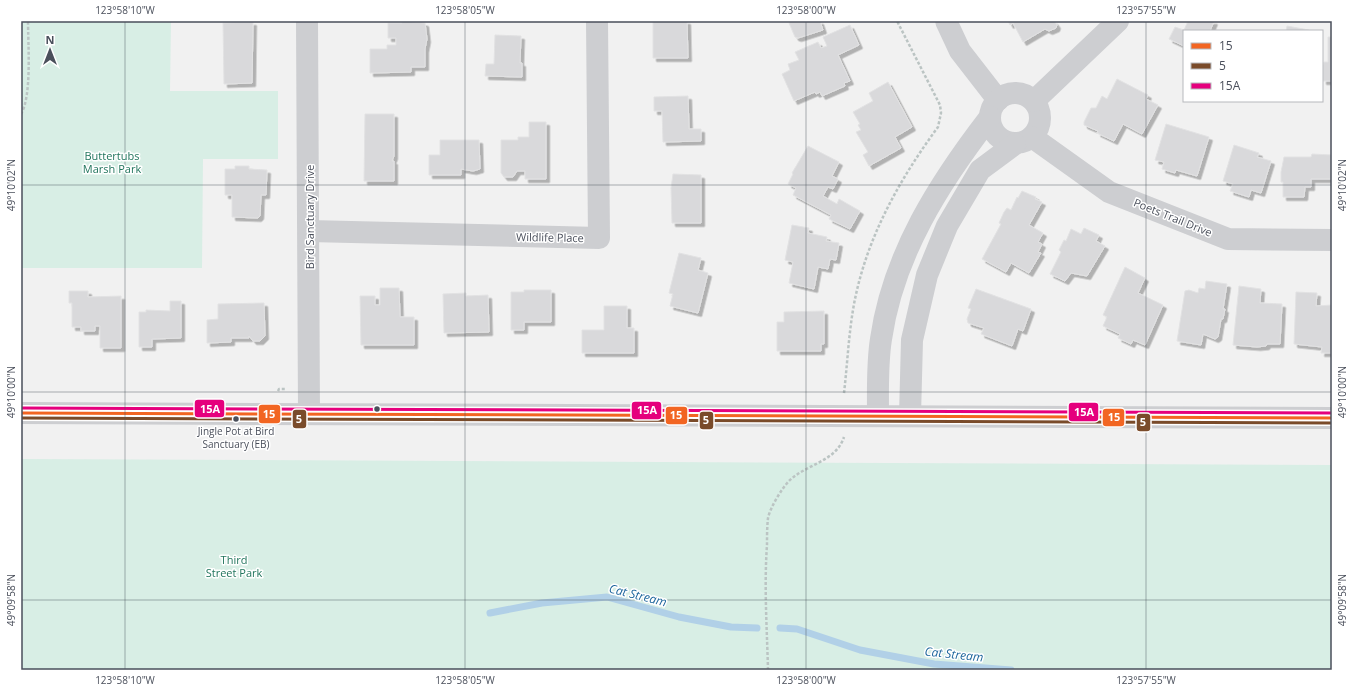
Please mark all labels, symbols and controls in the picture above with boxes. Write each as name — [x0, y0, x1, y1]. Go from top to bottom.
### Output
text: 123°58'10"W — [95, 3, 156, 17]
text: 123°58'05"W — [435, 3, 496, 17]
text: 123°58'00"W — [776, 3, 837, 17]
text: 123°57'55"W — [1116, 3, 1177, 17]
north arrow — [30, 30, 70, 70]
legend — [1183, 30, 1323, 102]
text: N — [46, 32, 54, 47]
text: 15 — [1219, 37, 1233, 54]
text: 5 — [1219, 57, 1226, 74]
text: 15A — [1219, 77, 1241, 94]
park label: Buttertubs Marsh Park — [83, 148, 141, 176]
text: 49°10'02"N — [4, 159, 18, 211]
text: 49°10'02"N — [1335, 159, 1349, 211]
street label: Bird Sanctuary Drive — [302, 165, 317, 269]
street label: Poets Trail Drive — [1132, 194, 1214, 240]
street label: Wildlife Place — [516, 229, 584, 245]
text: 49°10'00"N — [4, 366, 18, 418]
text: 49°10'00"N — [1335, 366, 1349, 418]
line badge: 15A — [194, 399, 225, 418]
text: 15A — [200, 401, 220, 416]
line badge: 15A — [631, 401, 662, 420]
text: 15A — [637, 402, 657, 417]
line badge: 15A — [1068, 402, 1099, 422]
line badge: 15 — [258, 404, 281, 424]
unlabelled marker — [372, 404, 382, 414]
text: 15A — [1074, 404, 1094, 419]
text: 15 — [263, 406, 275, 421]
line badge: 15 — [665, 406, 688, 425]
text: 15 — [670, 407, 682, 422]
line badge: 15 — [1102, 408, 1125, 427]
line badge: 5 — [292, 409, 307, 429]
text: 15 — [1108, 409, 1120, 424]
text: 5 — [296, 411, 302, 426]
line badge: 5 — [699, 411, 714, 430]
text: 5 — [703, 412, 709, 427]
line badge: 5 — [1136, 413, 1151, 432]
marker: Jingle Pot at Bird Sanctuary (EB) — [231, 414, 241, 424]
text: 5 — [1140, 414, 1146, 429]
place label: Jingle Pot at Bird Sanctuary (EB) — [197, 424, 274, 451]
park label: Third Street Park — [206, 552, 263, 580]
text: 49°09'58"N — [4, 574, 18, 626]
text: 49°09'58"N — [1335, 574, 1349, 626]
water label: Cat Stream — [607, 580, 669, 610]
water label: Cat Stream — [924, 642, 984, 666]
text: 123°58'10"W — [95, 673, 156, 687]
text: 123°58'05"W — [435, 673, 496, 687]
text: 123°58'00"W — [776, 673, 837, 687]
text: 123°57'55"W — [1116, 673, 1177, 687]

